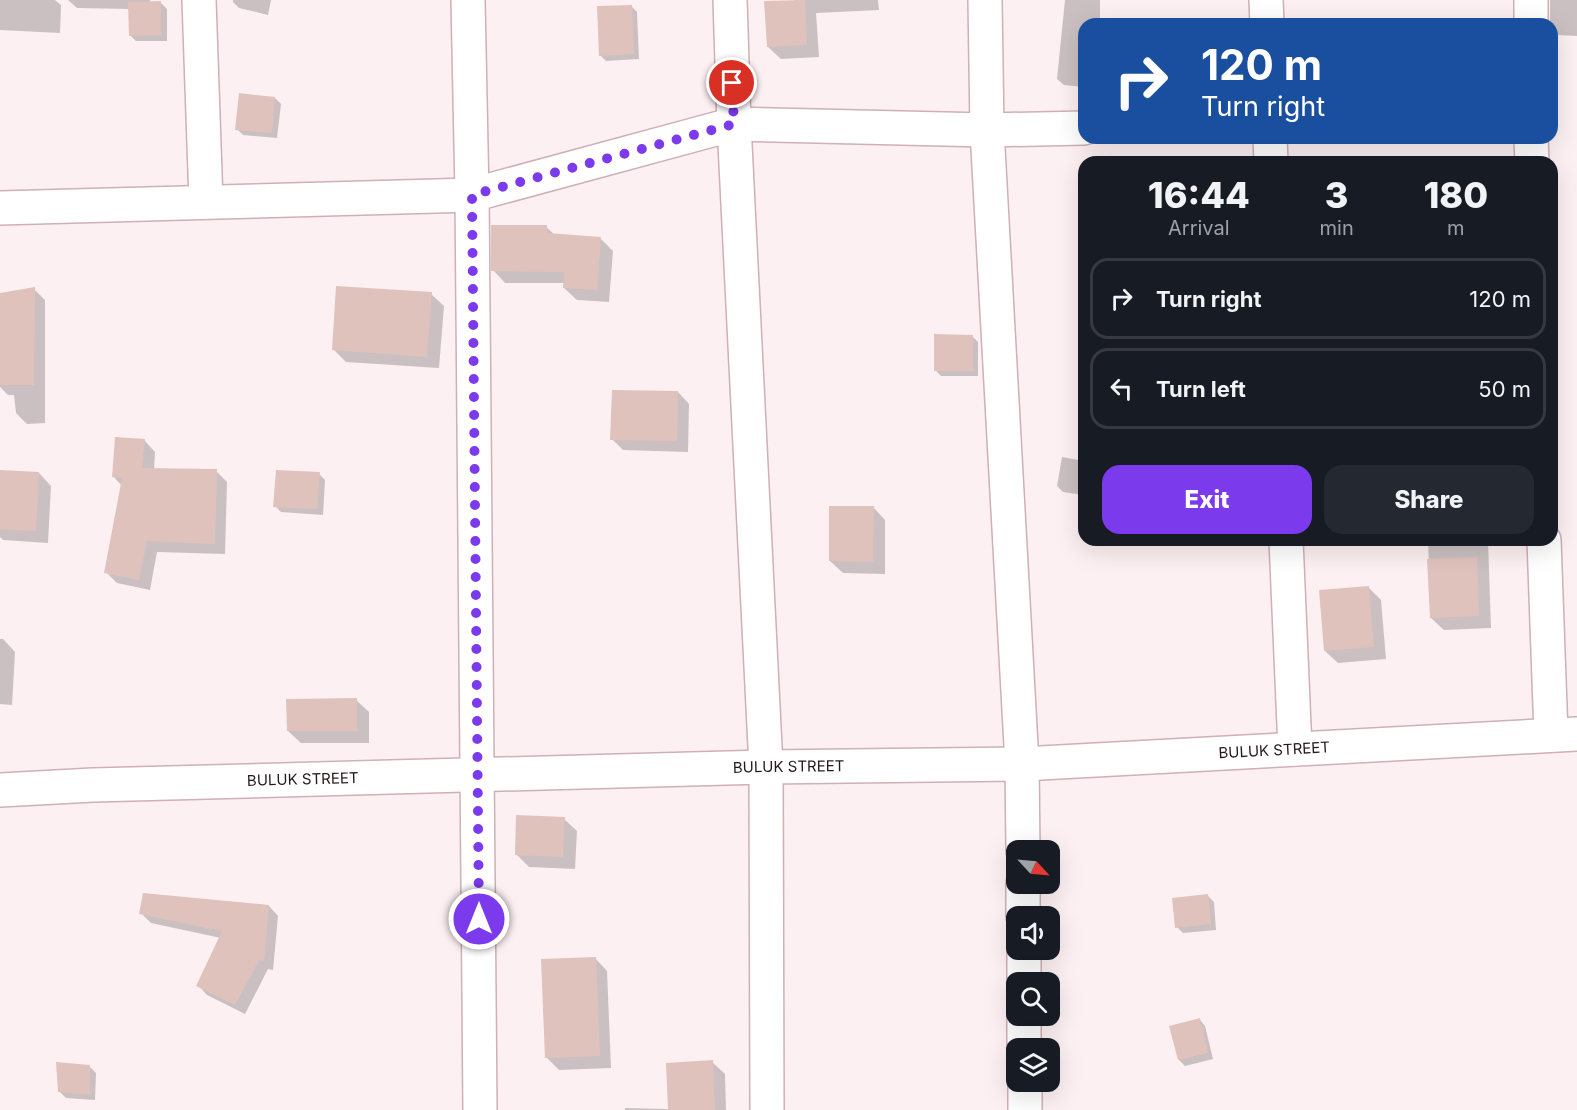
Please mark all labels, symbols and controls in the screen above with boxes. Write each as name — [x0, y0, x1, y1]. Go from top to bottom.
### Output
text: 120 m — [1201, 39, 1322, 90]
icon: right — [1102, 42, 1180, 120]
pin — [706, 57, 757, 108]
icon: arrive — [715, 66, 748, 99]
text: Turn right — [1201, 90, 1325, 123]
text: 16:44 — [1148, 173, 1250, 217]
text: 3 — [1325, 173, 1348, 217]
text: 180 — [1423, 173, 1488, 217]
text: Arrival — [1168, 216, 1230, 240]
text: min — [1320, 216, 1354, 240]
text: m — [1447, 216, 1465, 240]
icon: right — [1105, 282, 1138, 315]
text: Turn right — [1156, 286, 1262, 312]
text: 120 m — [1469, 286, 1531, 312]
icon: left — [1105, 372, 1138, 405]
text: Turn left — [1156, 376, 1246, 402]
text: 50 m — [1478, 376, 1531, 402]
button: Exit — [1102, 465, 1312, 534]
button: Share — [1324, 465, 1534, 534]
street label: BULUK STREET — [1218, 737, 1330, 762]
street label: BULUK STREET — [733, 756, 845, 777]
street label: BULUK STREET — [247, 768, 359, 790]
north arrow — [1006, 840, 1060, 894]
map controls — [1006, 840, 1060, 1092]
position arrow — [447, 887, 511, 951]
button: sound — [1006, 906, 1060, 960]
button: search — [1006, 972, 1060, 1026]
button: layers — [1006, 1038, 1060, 1092]

